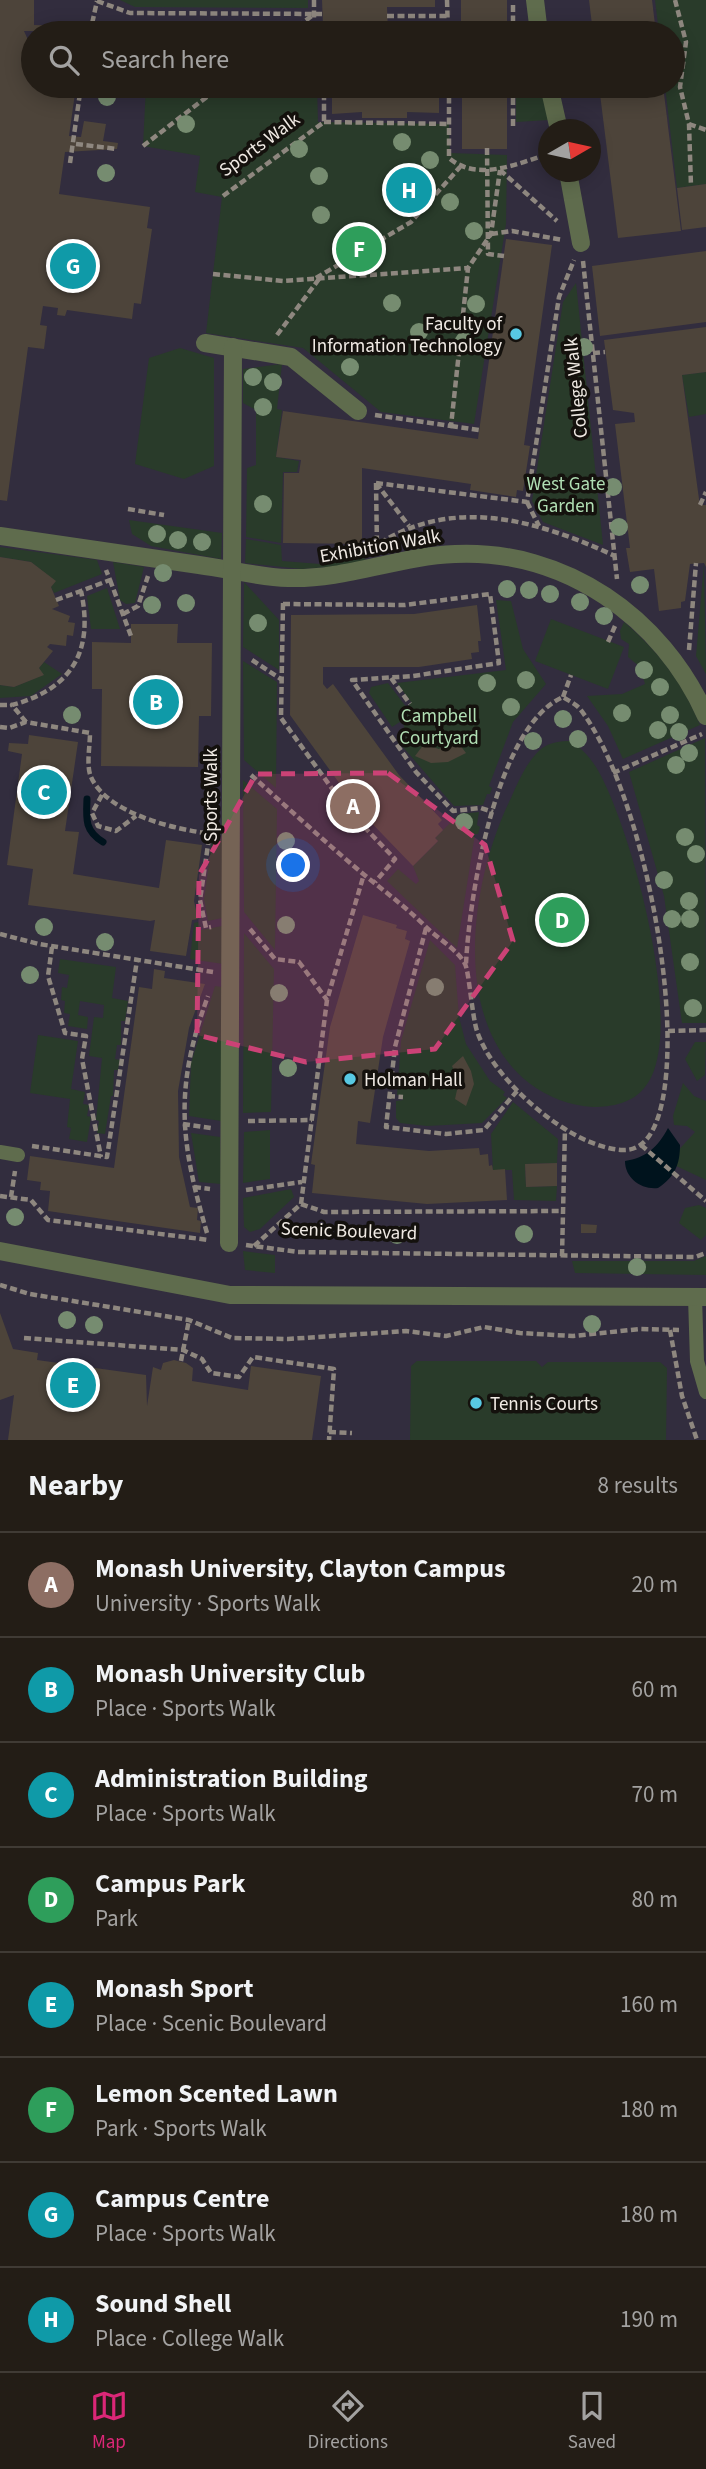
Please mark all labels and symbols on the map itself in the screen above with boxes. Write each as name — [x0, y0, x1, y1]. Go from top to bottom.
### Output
street label: Sports Walk — [214, 106, 306, 184]
north arrow — [538, 119, 601, 182]
pin: H — [386, 164, 432, 216]
pin: F — [336, 223, 382, 275]
pin: G — [50, 240, 96, 292]
place label: Faculty of Information Technology — [312, 311, 503, 360]
marker: Faculty of Information Technology — [508, 326, 524, 342]
street label: College Walk — [558, 336, 595, 440]
park label: West Gate Garden — [527, 471, 605, 520]
street label: Exhibition Walk — [318, 522, 443, 570]
pin: B — [133, 676, 179, 728]
park label: Campbell Courtyard — [399, 703, 479, 752]
street label: Sports Walk — [198, 747, 225, 842]
pin: C — [21, 766, 67, 818]
pin: A — [330, 780, 376, 832]
your location — [276, 848, 310, 882]
pin: D — [539, 894, 585, 946]
place label: Holman Hall — [364, 1067, 463, 1094]
marker: Holman Hall — [342, 1071, 358, 1087]
street label: Scenic Boulevard — [280, 1216, 418, 1247]
pin: E — [50, 1359, 96, 1411]
place label: Tennis Courts — [490, 1391, 598, 1418]
marker: Tennis Courts — [468, 1395, 484, 1411]

